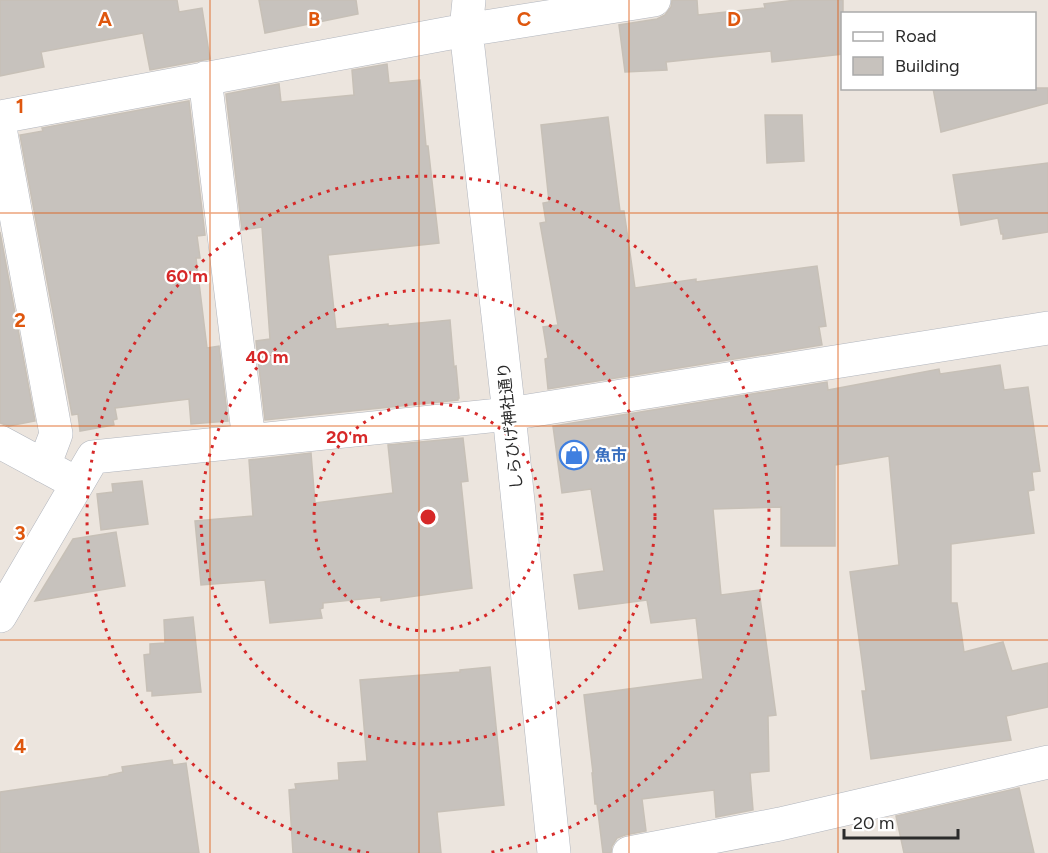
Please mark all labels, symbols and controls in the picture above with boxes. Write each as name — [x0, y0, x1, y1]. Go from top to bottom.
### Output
text: A — [98, 7, 113, 31]
text: B — [308, 7, 320, 31]
text: C — [517, 7, 531, 31]
text: D — [727, 7, 741, 31]
legend — [841, 12, 1036, 90]
text: Road — [895, 25, 936, 47]
text: Building — [895, 55, 960, 77]
text: 1 — [16, 94, 24, 118]
text: 60 m — [166, 265, 208, 287]
text: 2 — [14, 308, 26, 332]
text: 40 m — [245, 346, 289, 368]
street label: しらひげ神社通り — [494, 361, 526, 491]
text: 20 m — [326, 426, 368, 448]
shop icon: 魚市 — [558, 439, 590, 471]
place label: 魚市 — [595, 446, 627, 465]
centre of rings — [418, 507, 438, 527]
text: 3 — [14, 521, 26, 545]
text: 4 — [14, 734, 27, 758]
scale bar — [844, 802, 958, 840]
text: 20 m — [853, 812, 894, 834]

